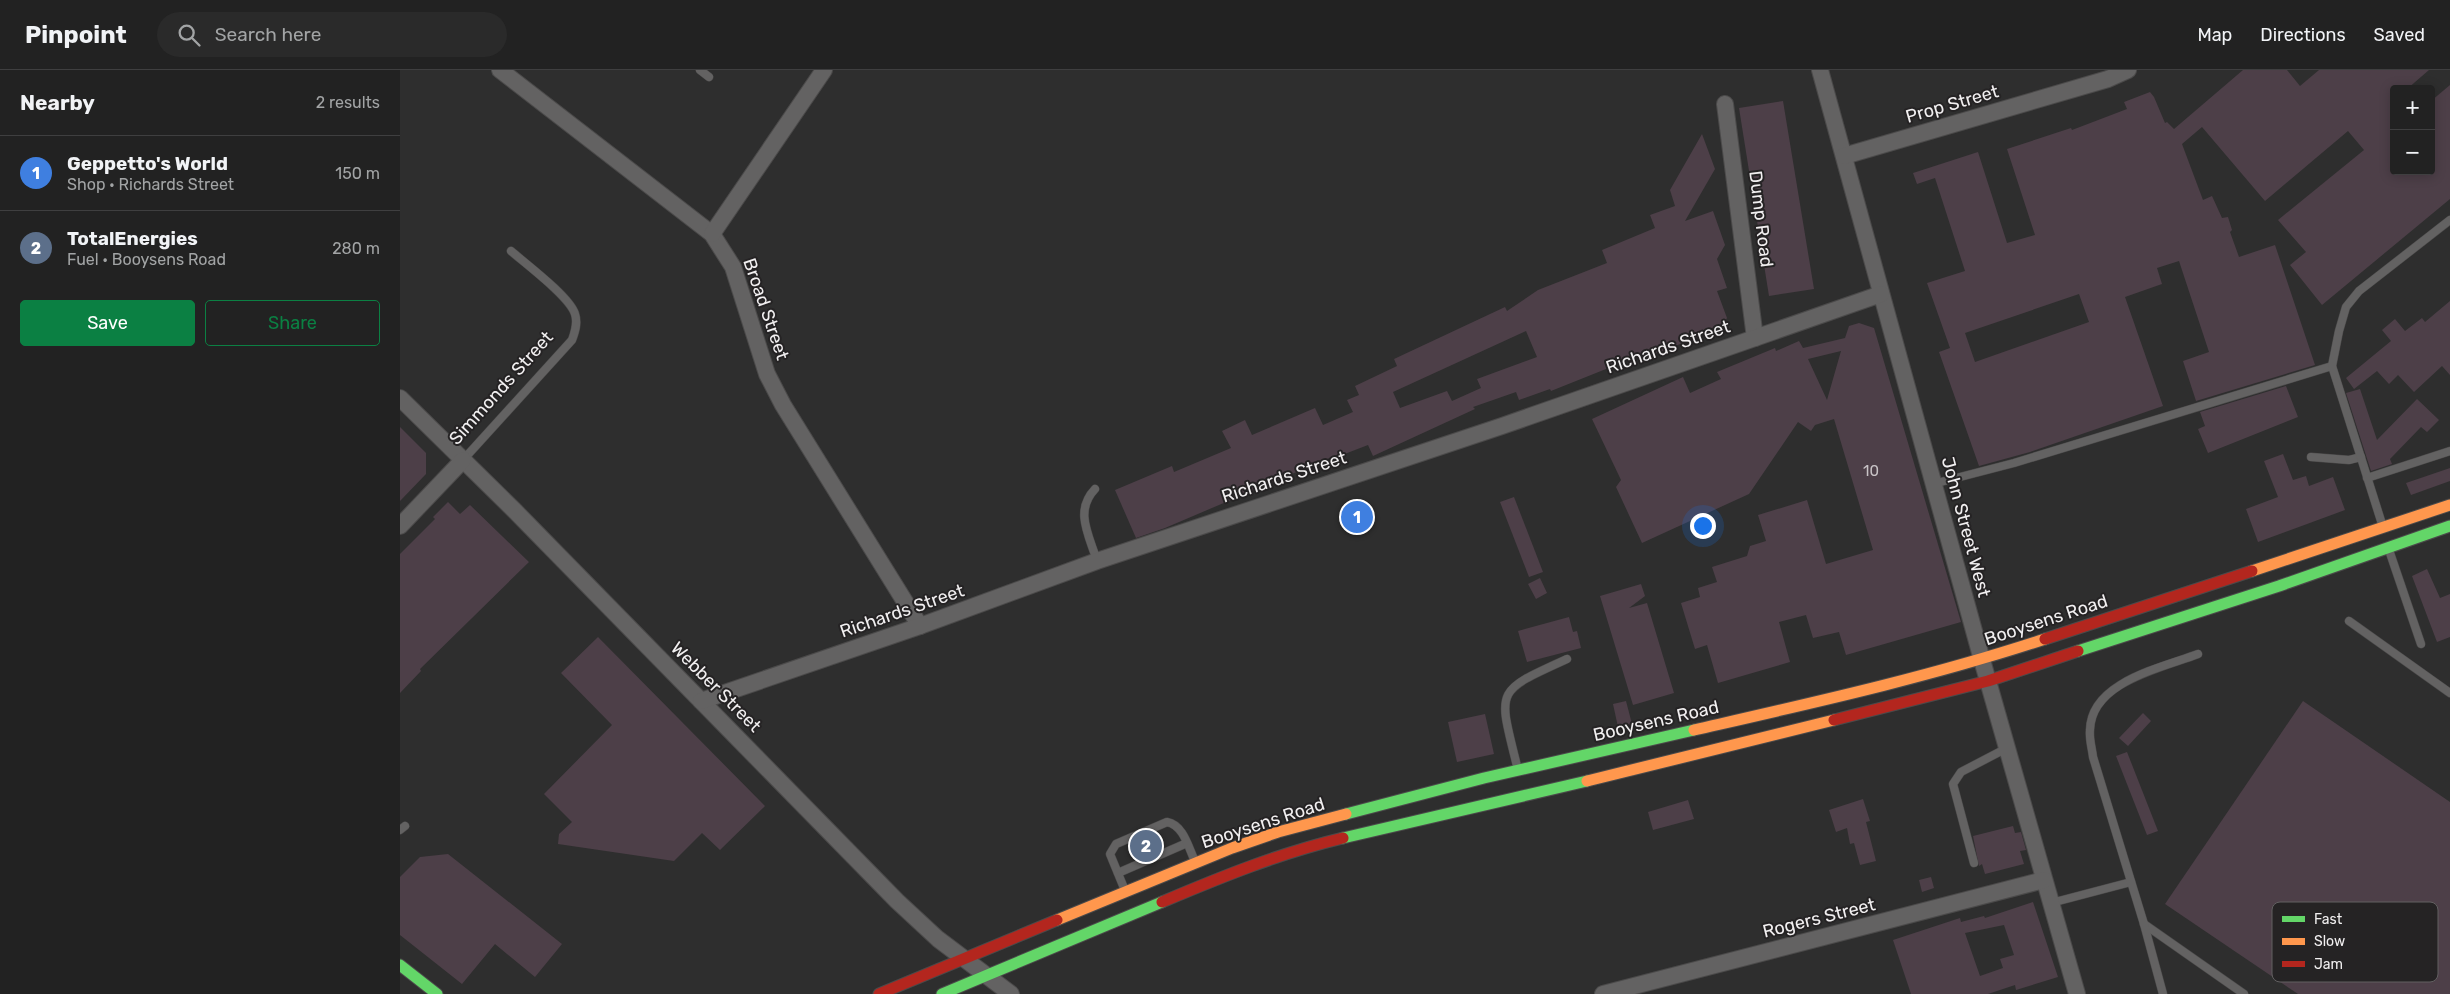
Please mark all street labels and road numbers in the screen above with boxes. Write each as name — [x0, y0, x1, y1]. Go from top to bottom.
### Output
street label: Prop Street — [1903, 80, 2001, 128]
street label: Dump Road — [1744, 169, 1778, 269]
street label: Broad Street — [738, 255, 794, 363]
street label: Richards Street — [1603, 315, 1733, 379]
street label: Simmonds Street — [444, 327, 558, 449]
street label: Richards Street — [1219, 446, 1349, 508]
street label: John Street West — [1937, 454, 1995, 600]
street label: Richards Street — [837, 579, 967, 643]
street label: Booysens Road — [1982, 590, 2110, 650]
street label: Webber Street — [666, 637, 766, 737]
street label: Booysens Road — [1591, 696, 1721, 746]
street label: Booysens Road — [1199, 793, 1327, 853]
street label: Rogers Street — [1760, 893, 1878, 943]

